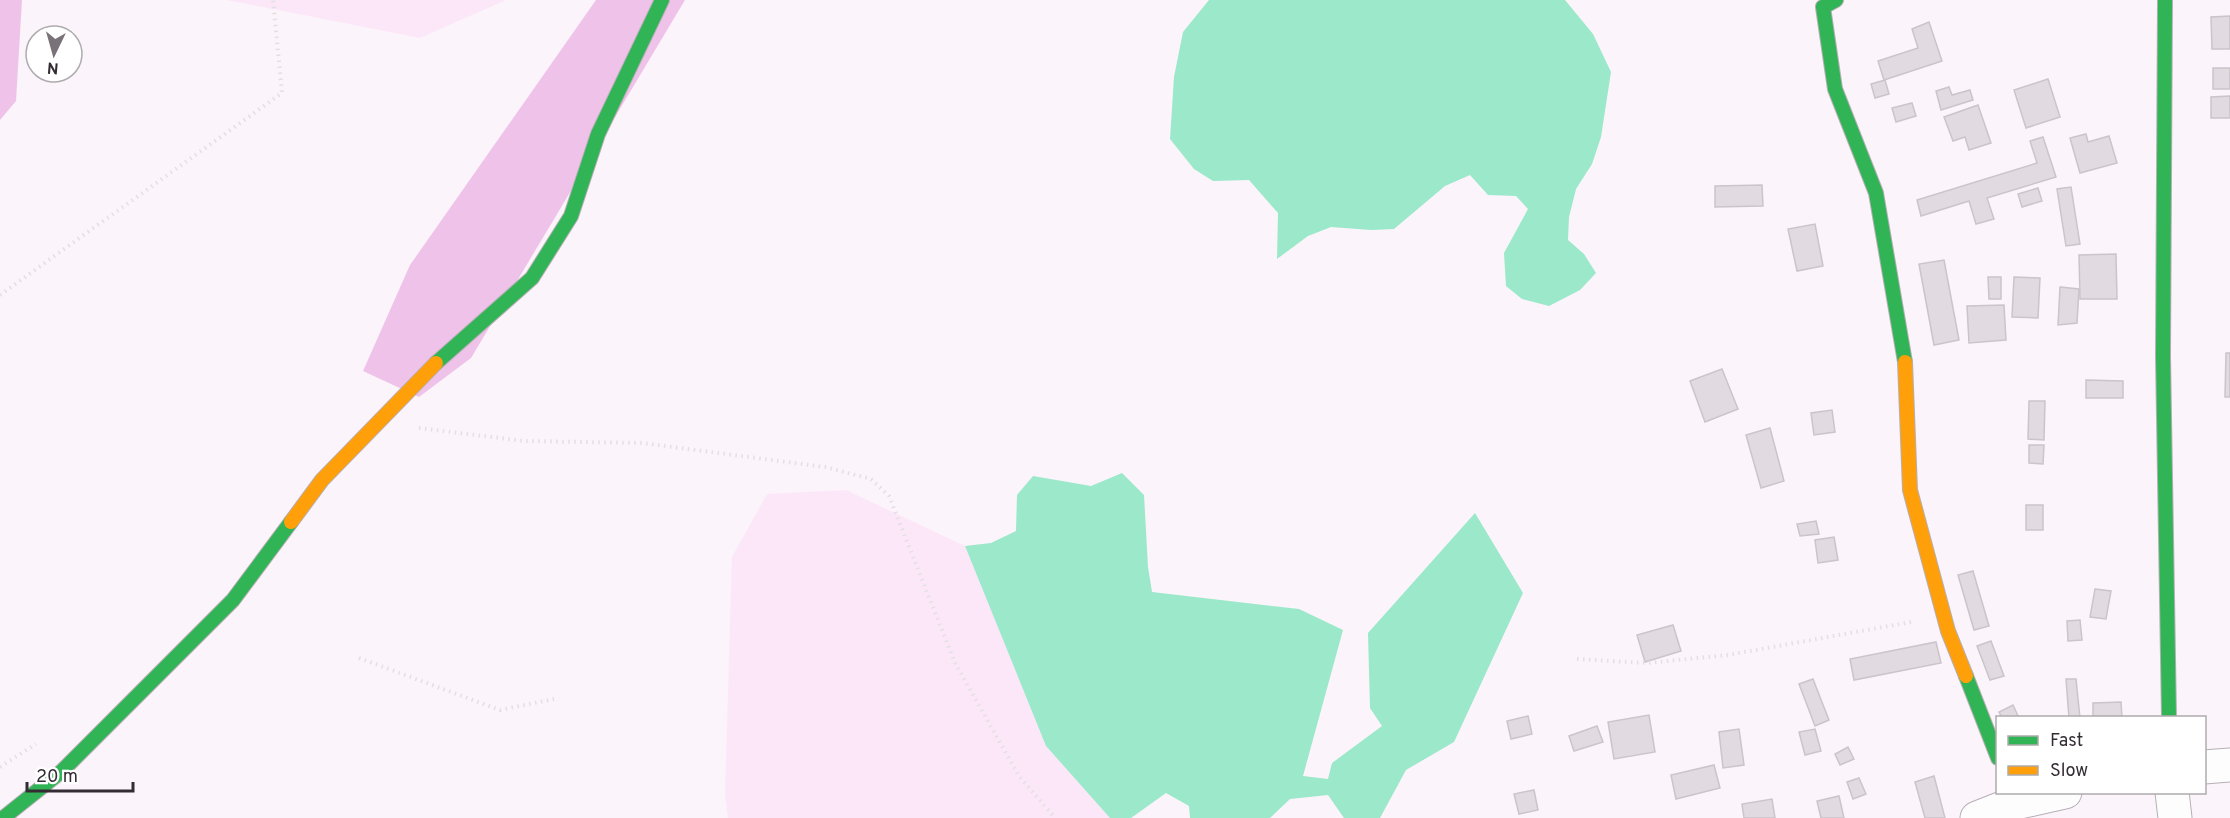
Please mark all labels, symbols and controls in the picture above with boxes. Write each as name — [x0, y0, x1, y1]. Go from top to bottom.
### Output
north arrow — [24, 24, 84, 84]
text: N — [46, 56, 59, 77]
legend — [1996, 716, 2206, 794]
text: Fast — [2050, 730, 2083, 753]
scale bar — [27, 755, 134, 793]
text: Slow — [2050, 760, 2088, 783]
text: 20 m — [36, 766, 78, 789]

